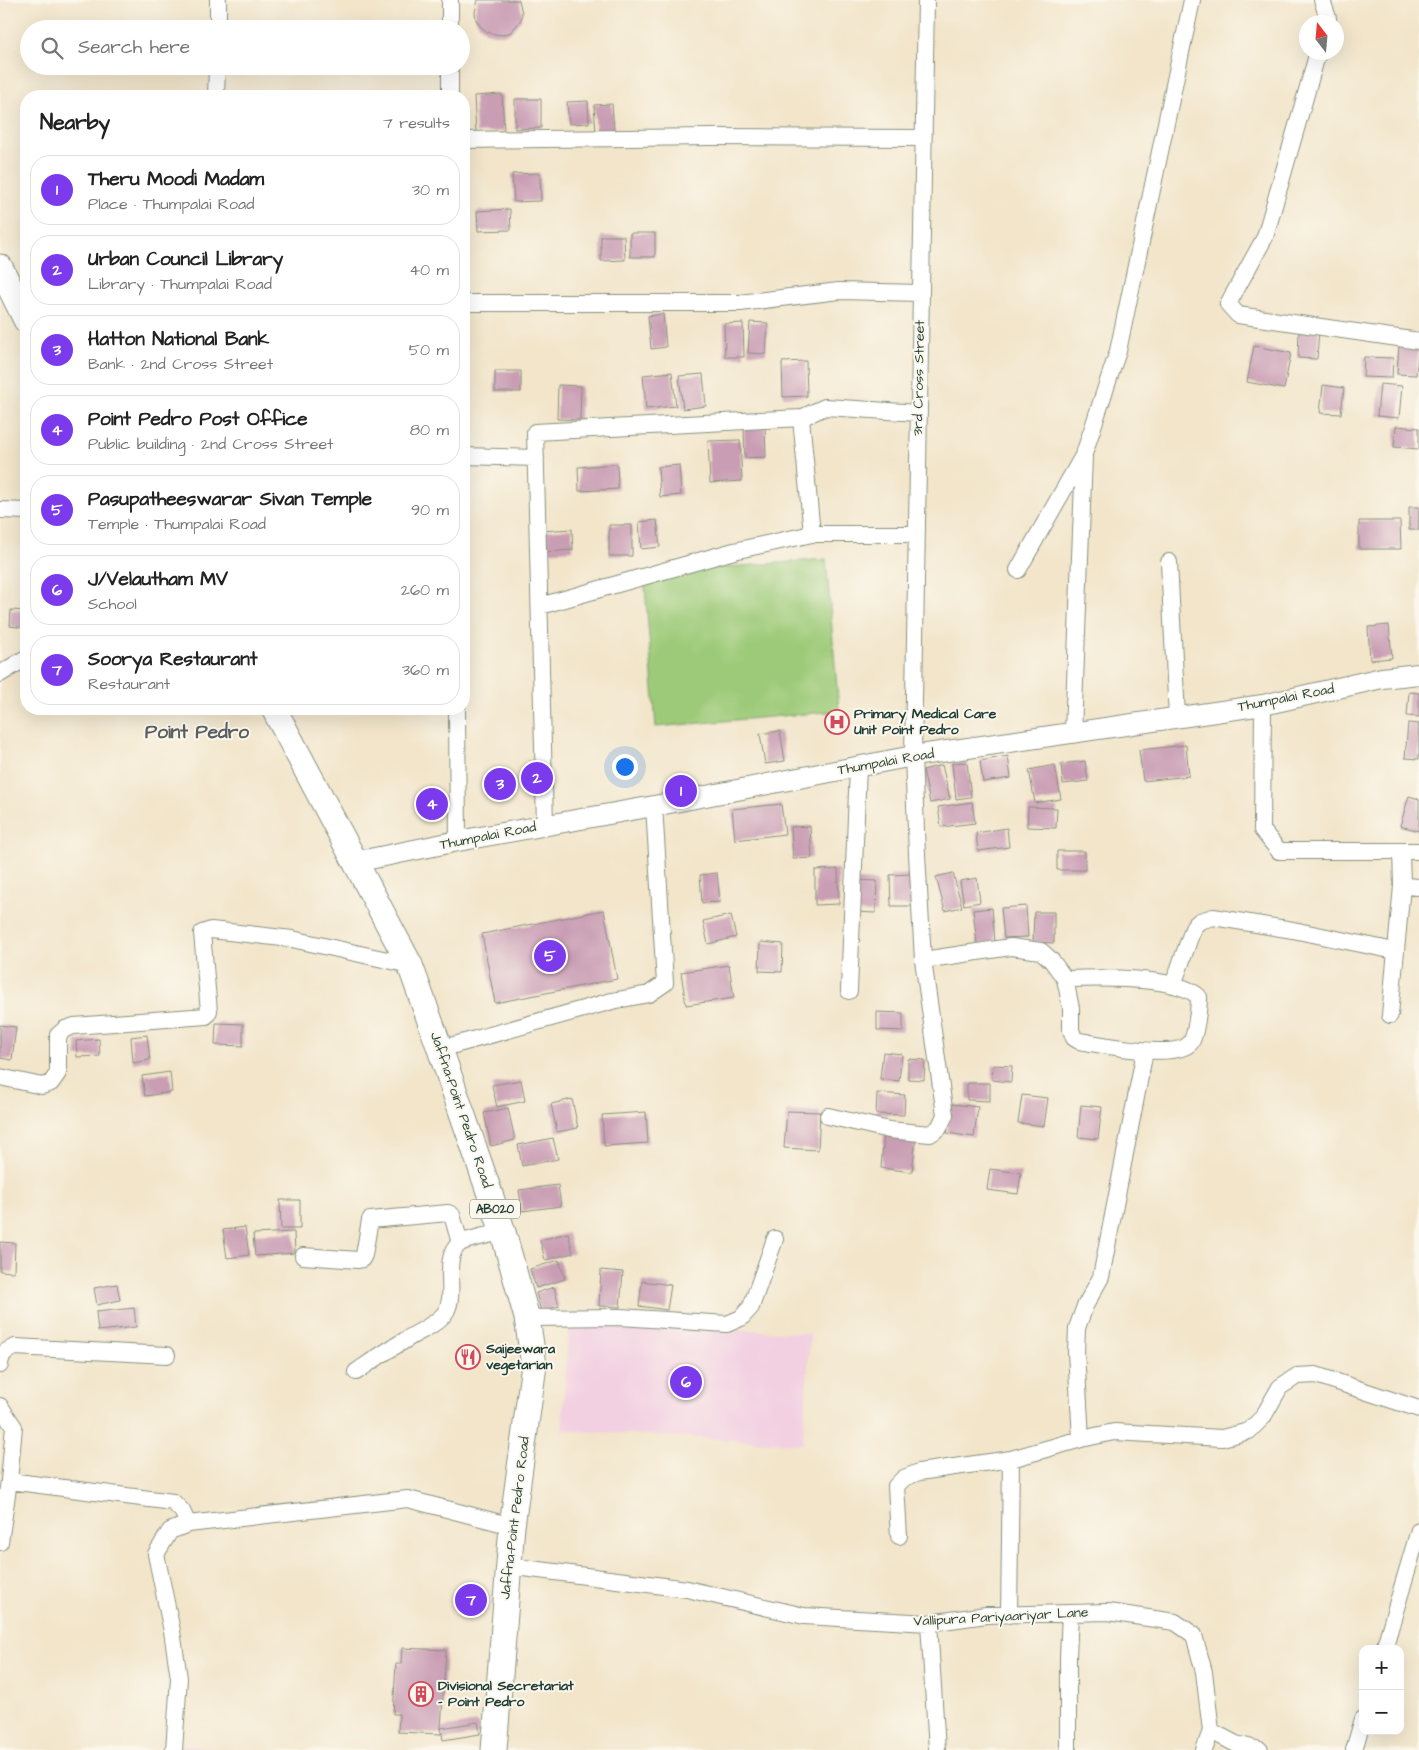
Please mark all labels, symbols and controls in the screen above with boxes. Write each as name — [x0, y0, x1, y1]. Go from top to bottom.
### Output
north arrow — [1299, 15, 1344, 60]
search box — [20, 20, 470, 75]
icon: search — [38, 34, 66, 62]
text: Search here — [78, 34, 190, 61]
text: Nearby — [40, 108, 110, 137]
text: 7 results — [383, 112, 450, 134]
text: Theru Moodi Madam — [88, 166, 264, 193]
text: 1 — [56, 179, 58, 201]
text: 30 m — [412, 179, 449, 201]
text: Place · Thumpalai Road — [88, 193, 254, 215]
text: Urban Council Library — [88, 246, 283, 273]
text: 2 — [52, 259, 62, 281]
text: 40 m — [409, 259, 449, 281]
text: Library · Thumpalai Road — [88, 273, 272, 295]
street label: 3rd Cross Street — [908, 320, 930, 436]
text: Hatton National Bank — [88, 326, 269, 353]
text: 3 — [53, 339, 61, 361]
text: 50 m — [409, 339, 449, 361]
text: Bank · 2nd Cross Street — [88, 353, 273, 375]
text: Point Pedro Post Office — [88, 406, 307, 433]
text: 4 — [52, 419, 62, 441]
text: 80 m — [410, 419, 449, 441]
text: Public building · 2nd Cross Street — [88, 433, 334, 455]
text: Pasupatheeswarar Sivan Temple — [88, 486, 372, 513]
text: 5 — [51, 499, 63, 521]
text: 90 m — [411, 499, 449, 521]
text: Temple · Thumpalai Road — [88, 513, 266, 535]
text: J/Velautham MV — [88, 566, 228, 593]
text: 6 — [52, 579, 62, 601]
text: 260 m — [401, 579, 449, 601]
text: School — [88, 593, 137, 615]
text: Soorya Restaurant — [88, 646, 257, 673]
text: 7 — [52, 659, 62, 681]
text: 360 m — [402, 659, 449, 681]
text: Restaurant — [88, 673, 170, 695]
street label: Thumpalai Road — [1236, 679, 1336, 717]
place label: Primary Medical Care Unit Point Pedro — [854, 704, 997, 740]
hospital icon: Primary Medical Care Unit Point Pedro — [824, 709, 850, 735]
district label: Point Pedro — [145, 719, 249, 746]
street label: Thumpalai Road — [836, 744, 936, 780]
your location — [612, 754, 638, 780]
pin: 2 — [521, 759, 553, 797]
pin: 3 — [484, 765, 516, 803]
pin: 1 — [665, 772, 697, 810]
pin: 4 — [416, 785, 448, 823]
street label: Thumpalai Road — [438, 817, 538, 855]
pin: 5 — [534, 937, 566, 975]
street label: Jaffna-Point Pedro Road — [425, 1029, 497, 1191]
road number: AB020 — [470, 1200, 520, 1218]
place label: Saijeewara vegetarian — [485, 1339, 556, 1376]
restaurant icon: Saijeewara vegetarian — [455, 1344, 481, 1370]
pin: 6 — [670, 1363, 702, 1401]
street label: Jaffna-Point Pedro Road — [495, 1435, 535, 1601]
pin: 7 — [455, 1581, 487, 1619]
street label: Vallipura Pariyaariyar Lane — [913, 1602, 1089, 1632]
map controls — [1359, 1645, 1404, 1735]
button: + — [1359, 1645, 1404, 1690]
place label: Divisional Secretariat - Point Pedro — [438, 1676, 574, 1712]
building icon: Divisional Secretariat - Point Pedro — [408, 1681, 434, 1707]
button: − — [1359, 1690, 1404, 1735]

